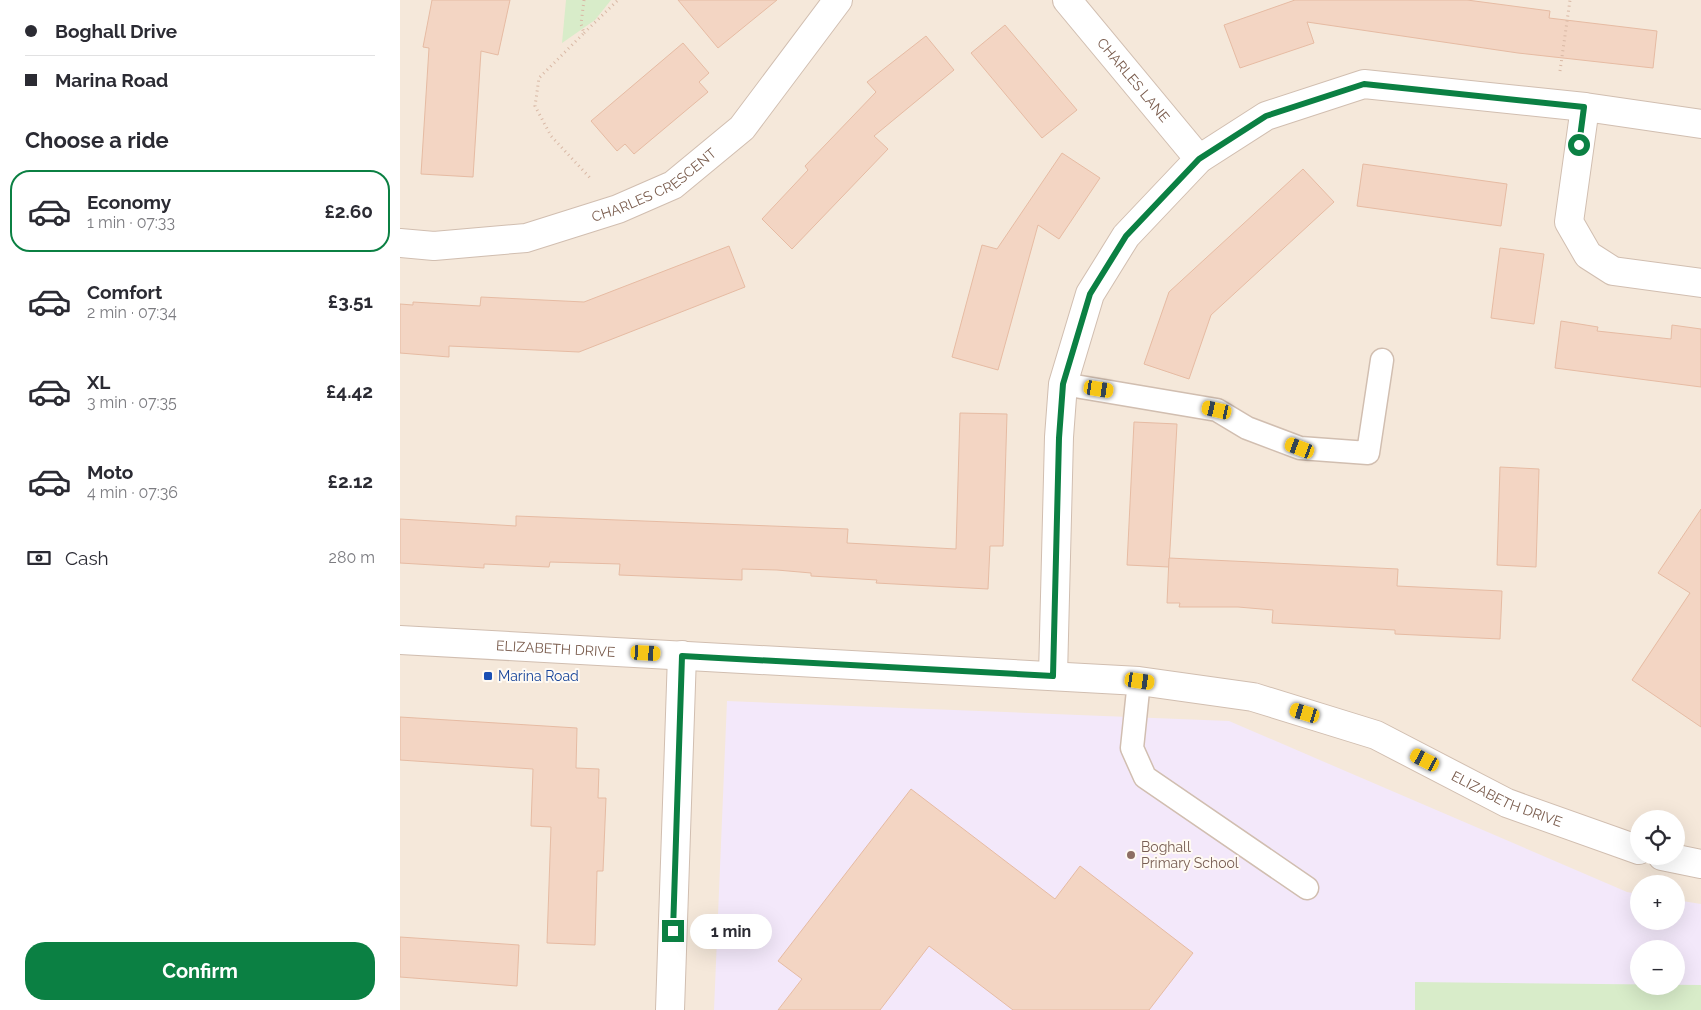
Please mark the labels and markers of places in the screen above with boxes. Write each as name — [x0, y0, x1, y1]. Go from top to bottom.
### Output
place label: Marina Road — [498, 668, 579, 684]
marker: Marina Road — [482, 670, 494, 682]
place label: Boghall Primary School — [1141, 839, 1239, 871]
marker: Boghall Primary School — [1125, 849, 1137, 861]

